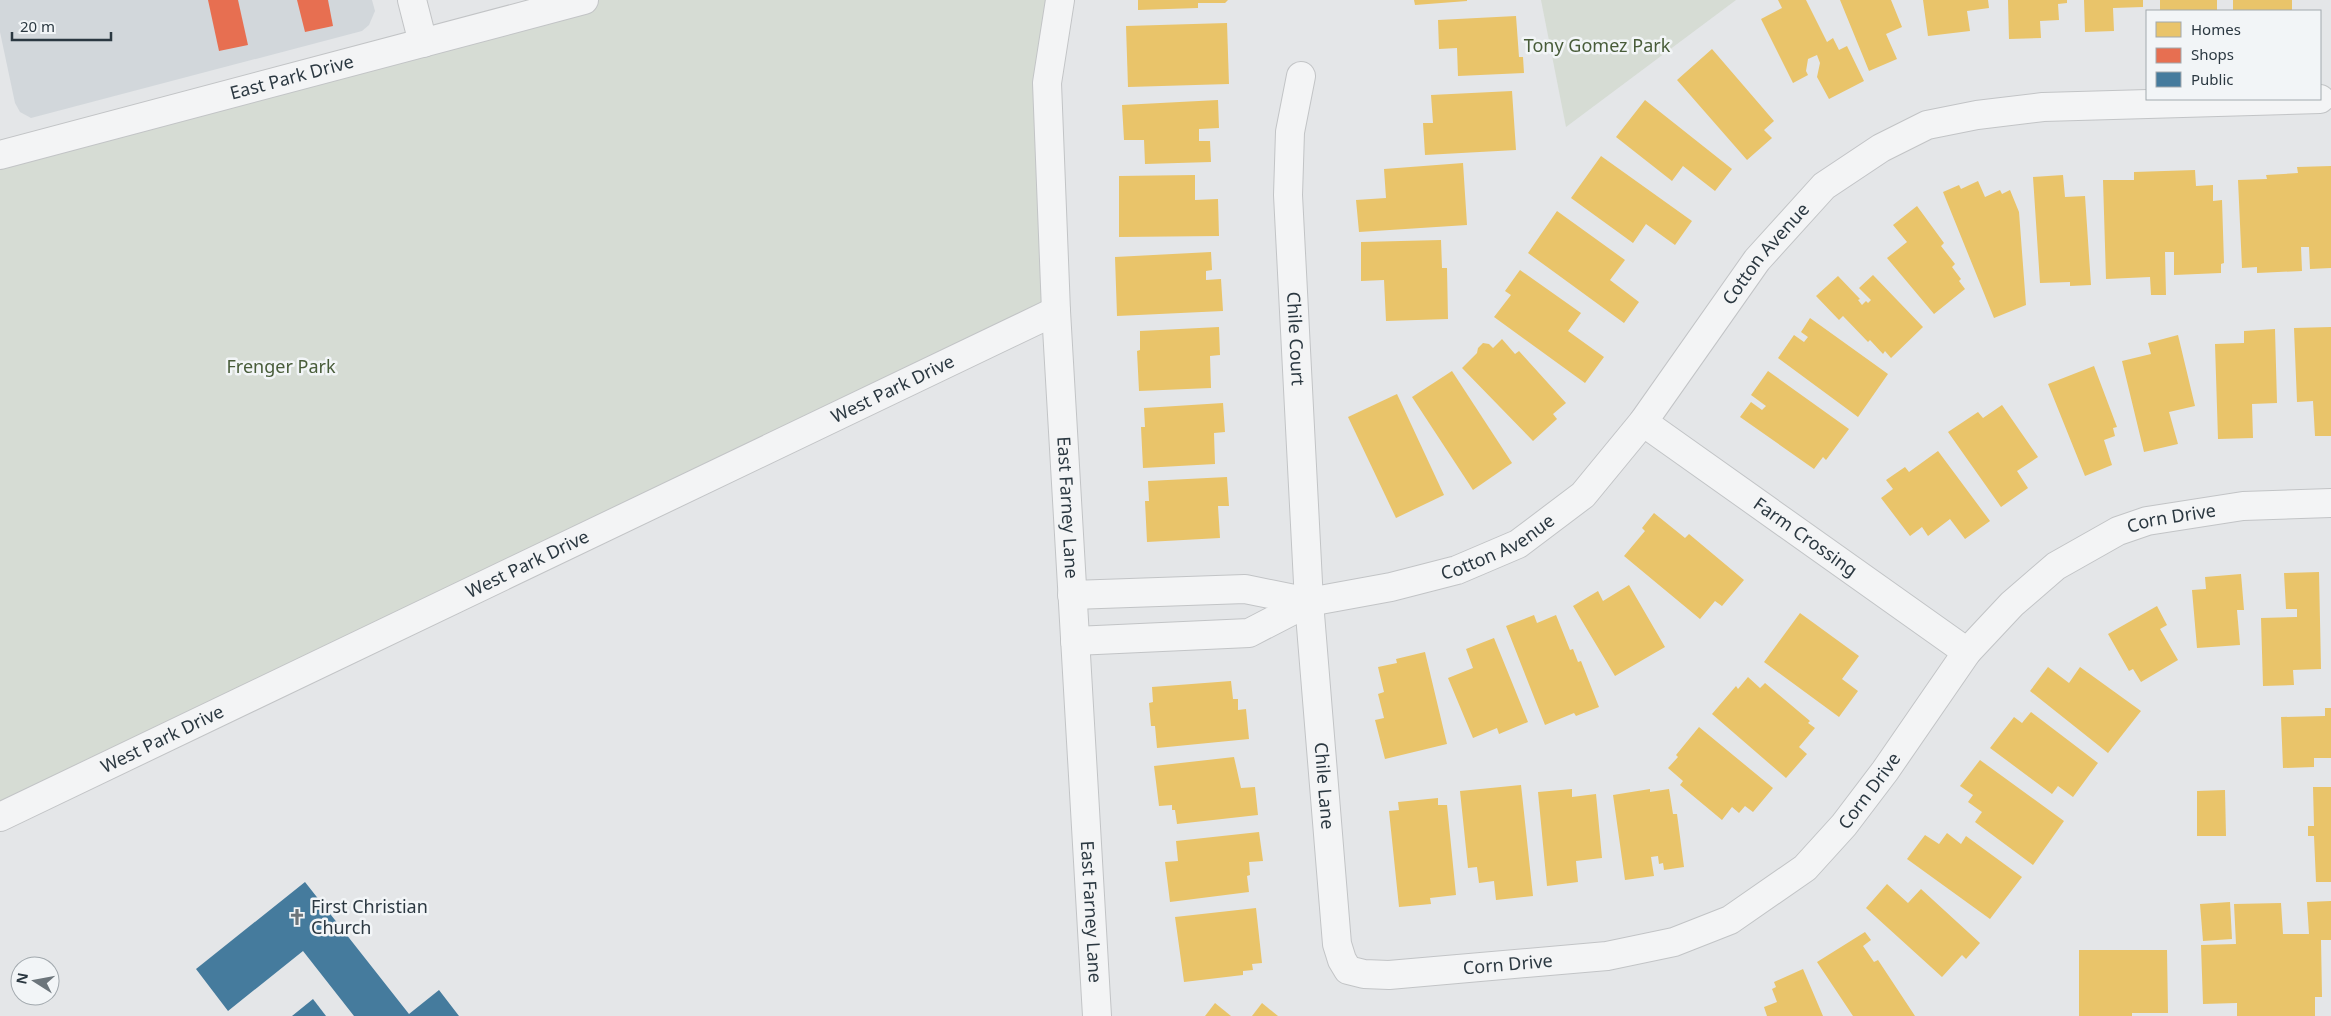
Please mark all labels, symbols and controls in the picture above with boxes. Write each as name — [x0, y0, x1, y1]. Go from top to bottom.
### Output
scale bar — [12, 10, 111, 42]
legend — [2146, 10, 2321, 100]
text: 20 m — [20, 16, 55, 36]
text: Homes — [2191, 19, 2241, 39]
park label: Tony Gomez Park — [1524, 33, 1671, 57]
text: Shops — [2191, 44, 2234, 64]
street label: East Park Drive — [227, 49, 356, 104]
text: Public — [2191, 69, 2234, 89]
street label: Cotton Avenue — [1716, 197, 1814, 309]
street label: Chile Court — [1282, 291, 1311, 387]
street label: West Park Drive — [827, 349, 958, 428]
park label: Frenger Park — [226, 354, 336, 378]
street label: East Farney Lane — [1052, 436, 1085, 579]
street label: Farm Crossing — [1749, 491, 1862, 581]
street label: Corn Drive — [2123, 497, 2217, 538]
street label: Cotton Avenue — [1438, 508, 1559, 585]
street label: West Park Drive — [462, 524, 593, 603]
street label: West Park Drive — [96, 699, 227, 778]
street label: Chile Lane — [1310, 741, 1341, 830]
street label: Corn Drive — [1832, 747, 1905, 834]
street label: East Farney Lane — [1076, 840, 1108, 984]
place label: First Christian Church — [311, 894, 428, 939]
church icon: First Christian Church — [287, 907, 307, 927]
street label: Corn Drive — [1462, 948, 1554, 980]
north arrow — [10, 956, 60, 1006]
text: N — [11, 971, 32, 986]

